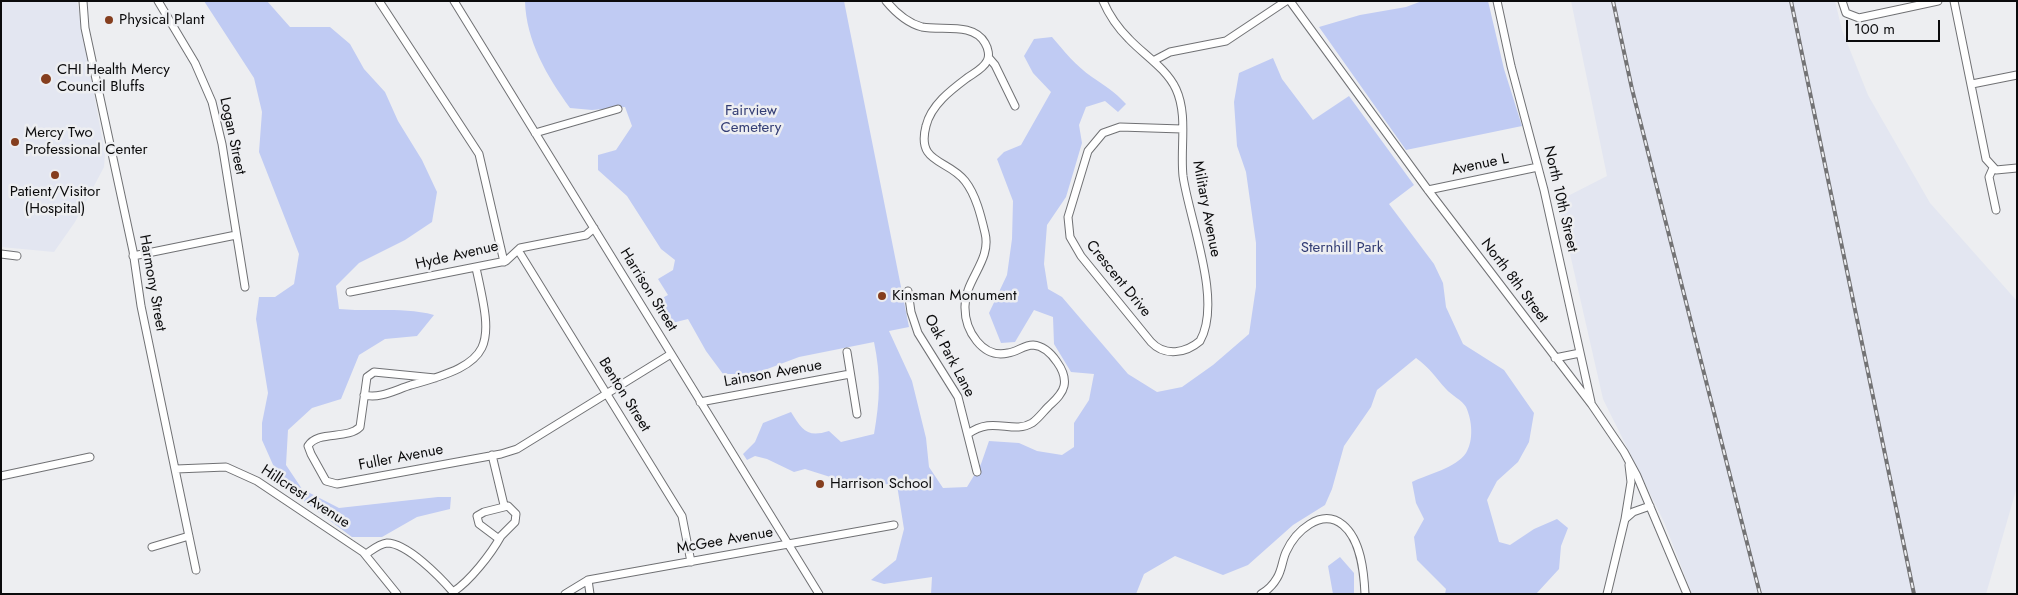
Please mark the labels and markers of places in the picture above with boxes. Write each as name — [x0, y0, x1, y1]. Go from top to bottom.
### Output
place label: Physical Plant — [119, 11, 204, 29]
marker: Physical Plant — [103, 14, 115, 26]
place label: CHI Health Mercy Council Bluffs — [57, 61, 170, 96]
marker: CHI Health Mercy Council Bluffs — [39, 72, 53, 86]
place label: Mercy Two Professional Center — [25, 124, 148, 159]
marker: Mercy Two Professional Center — [9, 136, 21, 148]
marker: Patient/Visitor (Hospital) — [49, 169, 61, 181]
place label: Patient/Visitor (Hospital) — [10, 183, 100, 218]
place label: Kinsman Monument — [892, 287, 1017, 305]
marker: Kinsman Monument — [876, 290, 888, 302]
place label: Harrison School — [830, 475, 932, 493]
marker: Harrison School — [814, 478, 826, 490]

